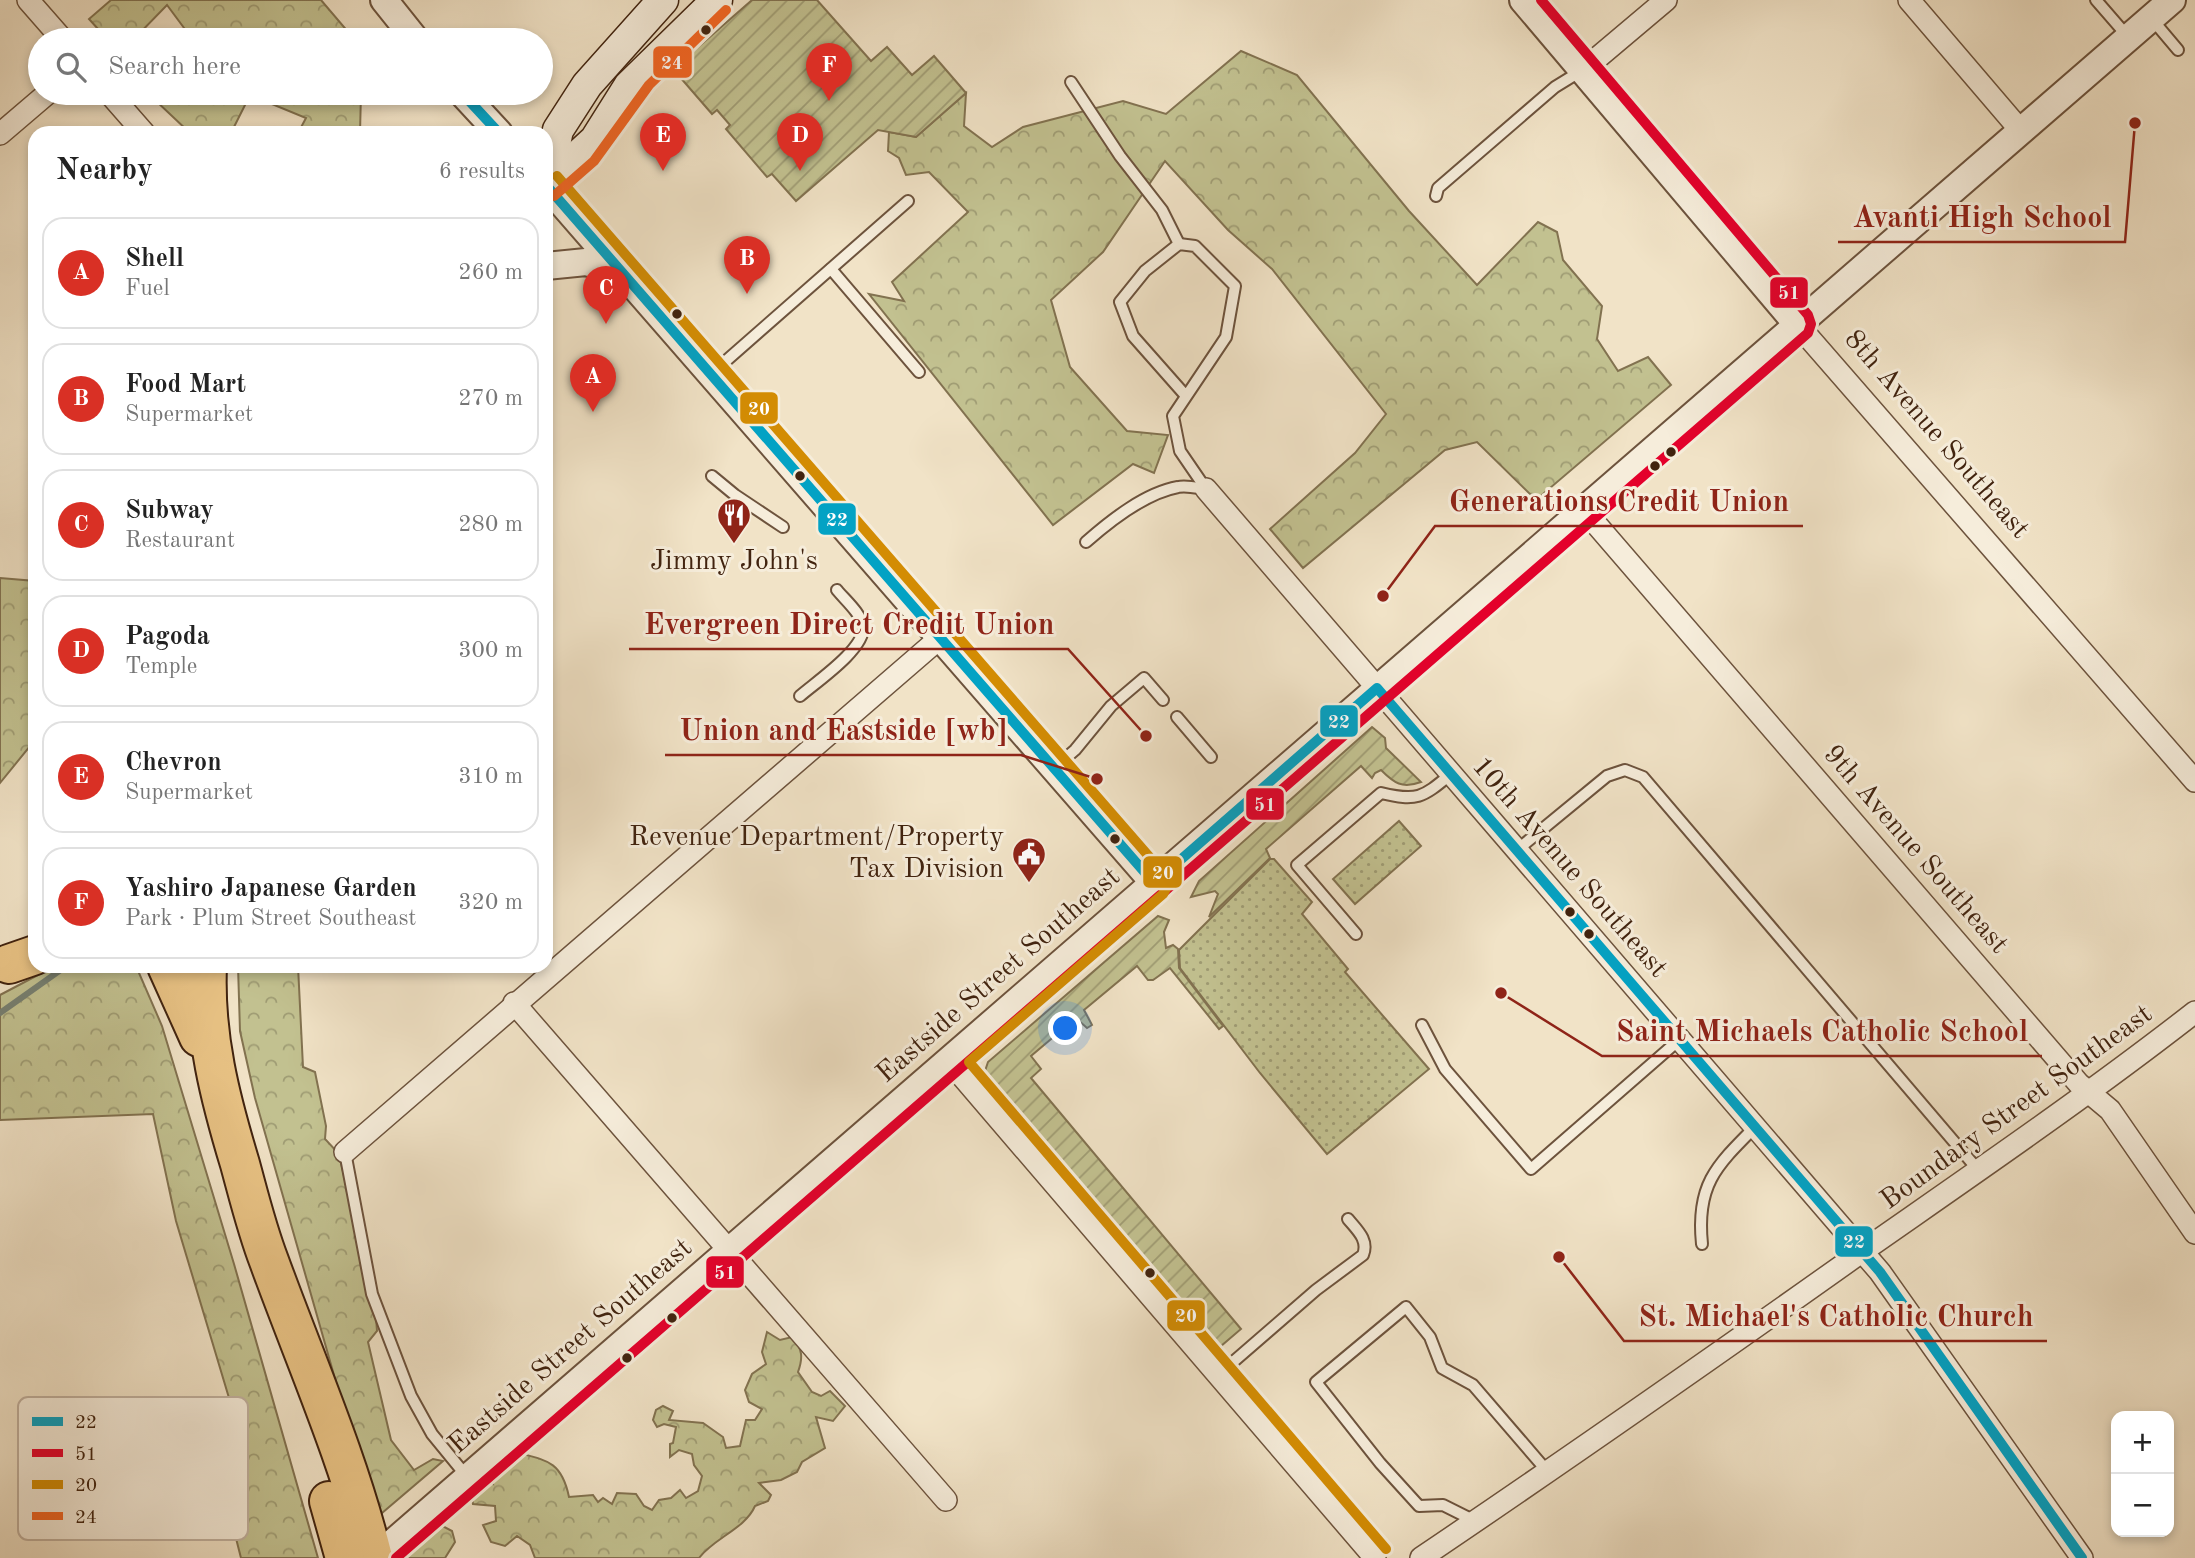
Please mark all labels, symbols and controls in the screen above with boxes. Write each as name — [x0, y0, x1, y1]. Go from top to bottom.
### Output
unlabelled marker — [699, 23, 713, 37]
search box — [28, 28, 553, 105]
pin: F — [806, 43, 852, 101]
line badge: 24 — [652, 45, 693, 79]
icon: search — [52, 48, 90, 86]
text: Search here — [108, 54, 241, 80]
text: 24 — [661, 55, 683, 74]
pin: E — [640, 113, 686, 171]
pin: D — [777, 113, 823, 171]
text: Nearby — [56, 156, 153, 186]
text: 6 results — [439, 160, 525, 183]
callout: Avanti High School — [1838, 191, 2125, 242]
text: Avanti High School — [1852, 204, 2112, 234]
pin: B — [724, 236, 770, 294]
text: Shell — [125, 246, 184, 272]
text: A — [72, 261, 90, 284]
text: 260 m — [458, 261, 523, 284]
pin: C — [583, 266, 629, 324]
line badge: 51 — [1769, 276, 1809, 309]
text: Fuel — [125, 277, 170, 300]
text: 51 — [1778, 285, 1800, 304]
unlabelled marker — [670, 307, 684, 321]
street label: 8th Avenue Southeast — [1838, 326, 2034, 544]
pin: A — [570, 354, 616, 412]
text: Food Mart — [125, 372, 246, 398]
text: B — [73, 387, 89, 410]
text: 270 m — [458, 387, 523, 410]
line badge: 20 — [739, 391, 779, 425]
text: 20 — [748, 401, 770, 420]
text: Supermarket — [125, 403, 253, 426]
unlabelled marker — [1664, 445, 1678, 459]
unlabelled marker — [1648, 459, 1662, 473]
unlabelled marker — [793, 469, 807, 483]
callout: Generations Credit Union — [1435, 475, 1803, 526]
text: Generations Credit Union — [1449, 488, 1789, 518]
restaurant icon: Jimmy John's — [715, 496, 753, 545]
text: Subway — [125, 498, 214, 524]
line badge: 22 — [817, 502, 857, 536]
text: 22 — [826, 512, 848, 531]
text: C — [73, 513, 89, 536]
text: 280 m — [458, 513, 523, 536]
text: Restaurant — [125, 529, 235, 552]
place label: Jimmy John's — [650, 548, 818, 576]
callout: Evergreen Direct Credit Union — [629, 598, 1068, 649]
text: Evergreen Direct Credit Union — [644, 611, 1054, 641]
text: Pagoda — [125, 624, 210, 650]
text: D — [72, 639, 90, 662]
text: 300 m — [458, 639, 523, 662]
text: Temple — [125, 655, 197, 678]
callout: Union and Eastside [wb] — [665, 704, 1021, 755]
line badge: 22 — [1319, 704, 1359, 738]
text: 22 — [1328, 714, 1350, 733]
text: Union and Eastside [wb] — [679, 717, 1007, 747]
street label: 9th Avenue Southeast — [1817, 741, 2013, 959]
text: Chevron — [125, 750, 222, 776]
street label: 10th Avenue Southeast — [1466, 752, 1672, 984]
text: E — [73, 765, 89, 788]
text: 310 m — [458, 765, 523, 788]
text: Supermarket — [125, 781, 253, 804]
line badge: 51 — [1245, 787, 1285, 821]
text: 51 — [1254, 797, 1276, 816]
place label: Revenue Department/Property Tax Division — [629, 824, 1004, 884]
unlabelled marker — [1108, 832, 1122, 846]
public building icon: Revenue Department/Property Tax Division — [1010, 835, 1048, 884]
line badge: 20 — [1142, 855, 1183, 889]
street label: Eastside Street Southeast — [872, 863, 1126, 1089]
text: 20 — [1152, 865, 1174, 884]
text: Yashiro Japanese Garden — [125, 876, 417, 902]
text: F — [73, 891, 89, 914]
text: 320 m — [458, 891, 523, 914]
unlabelled marker — [1563, 905, 1577, 919]
text: Park · Plum Street Southeast — [125, 907, 416, 930]
unlabelled marker — [1582, 927, 1596, 941]
street label: Boundary Street Southeast — [1876, 1000, 2158, 1216]
callout: Saint Michaels Catholic School — [1602, 1005, 2042, 1056]
your location — [1048, 1011, 1082, 1045]
text: Saint Michaels Catholic School — [1616, 1018, 2028, 1048]
line badge: 22 — [1834, 1225, 1874, 1258]
street label: Eastside Street Southeast — [444, 1234, 698, 1460]
text: 22 — [1843, 1234, 1865, 1253]
line badge: 51 — [705, 1255, 745, 1289]
text: 51 — [714, 1265, 736, 1284]
unlabelled marker — [1143, 1266, 1157, 1280]
callout: St. Michael's Catholic Church — [1624, 1290, 2047, 1341]
line badge: 20 — [1166, 1299, 1206, 1332]
text: St. Michael's Catholic Church — [1638, 1303, 2034, 1333]
text: 20 — [1175, 1308, 1197, 1327]
unlabelled marker — [665, 1311, 679, 1325]
unlabelled marker — [620, 1351, 634, 1365]
legend — [18, 1397, 248, 1540]
map controls — [2111, 1411, 2174, 1537]
button: + — [2111, 1411, 2174, 1474]
text: 22 — [75, 1414, 97, 1433]
text: 51 — [75, 1446, 97, 1465]
button: − — [2111, 1474, 2174, 1537]
text: 20 — [75, 1477, 97, 1496]
text: 24 — [75, 1509, 97, 1528]

